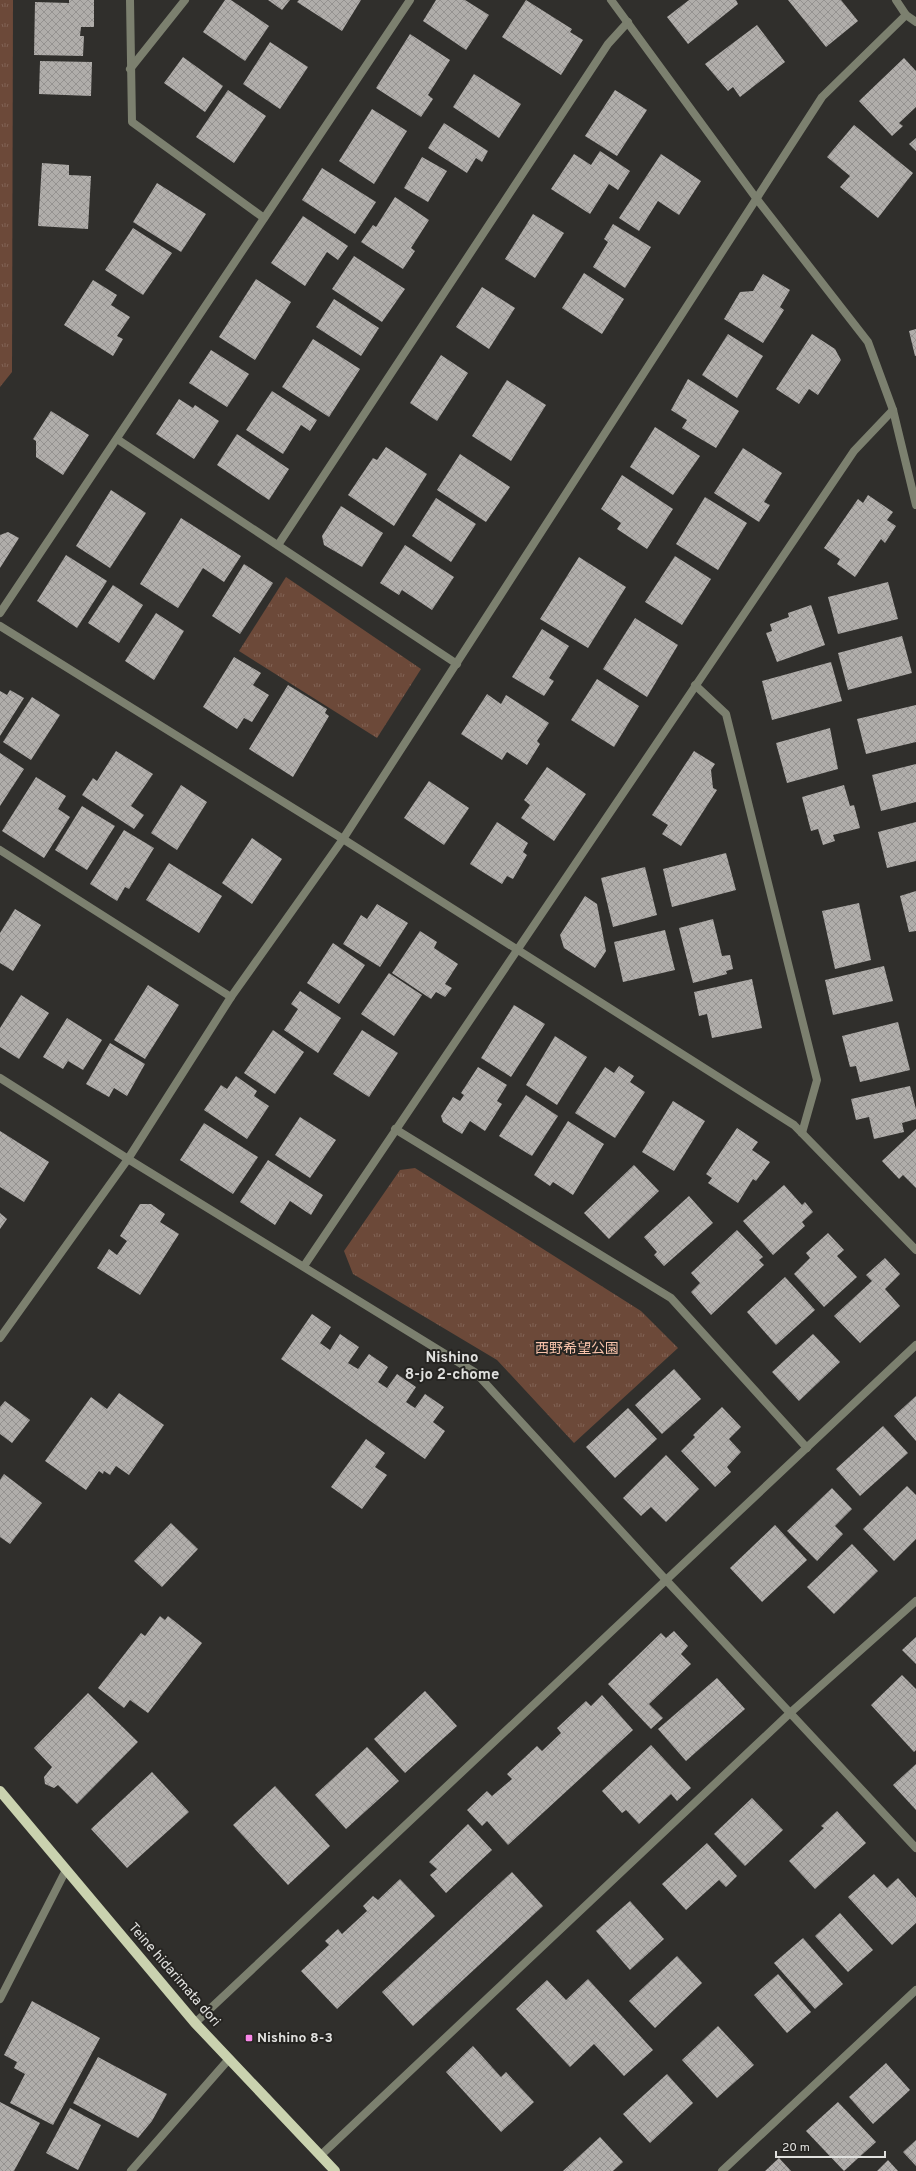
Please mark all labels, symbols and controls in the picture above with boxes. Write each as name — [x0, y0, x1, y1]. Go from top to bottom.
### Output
park label: 西野希望公園 — [535, 1341, 619, 1358]
district label: Nishino 8-jo 2-chome — [405, 1349, 499, 1385]
street label: Teine hidarimata dori — [124, 1920, 224, 2030]
place label: Nishino 8-3 — [257, 2030, 333, 2047]
marker: Nishino 8-3 — [244, 2033, 254, 2043]
scale bar — [776, 2133, 885, 2159]
text: 20 m — [782, 2140, 810, 2156]

